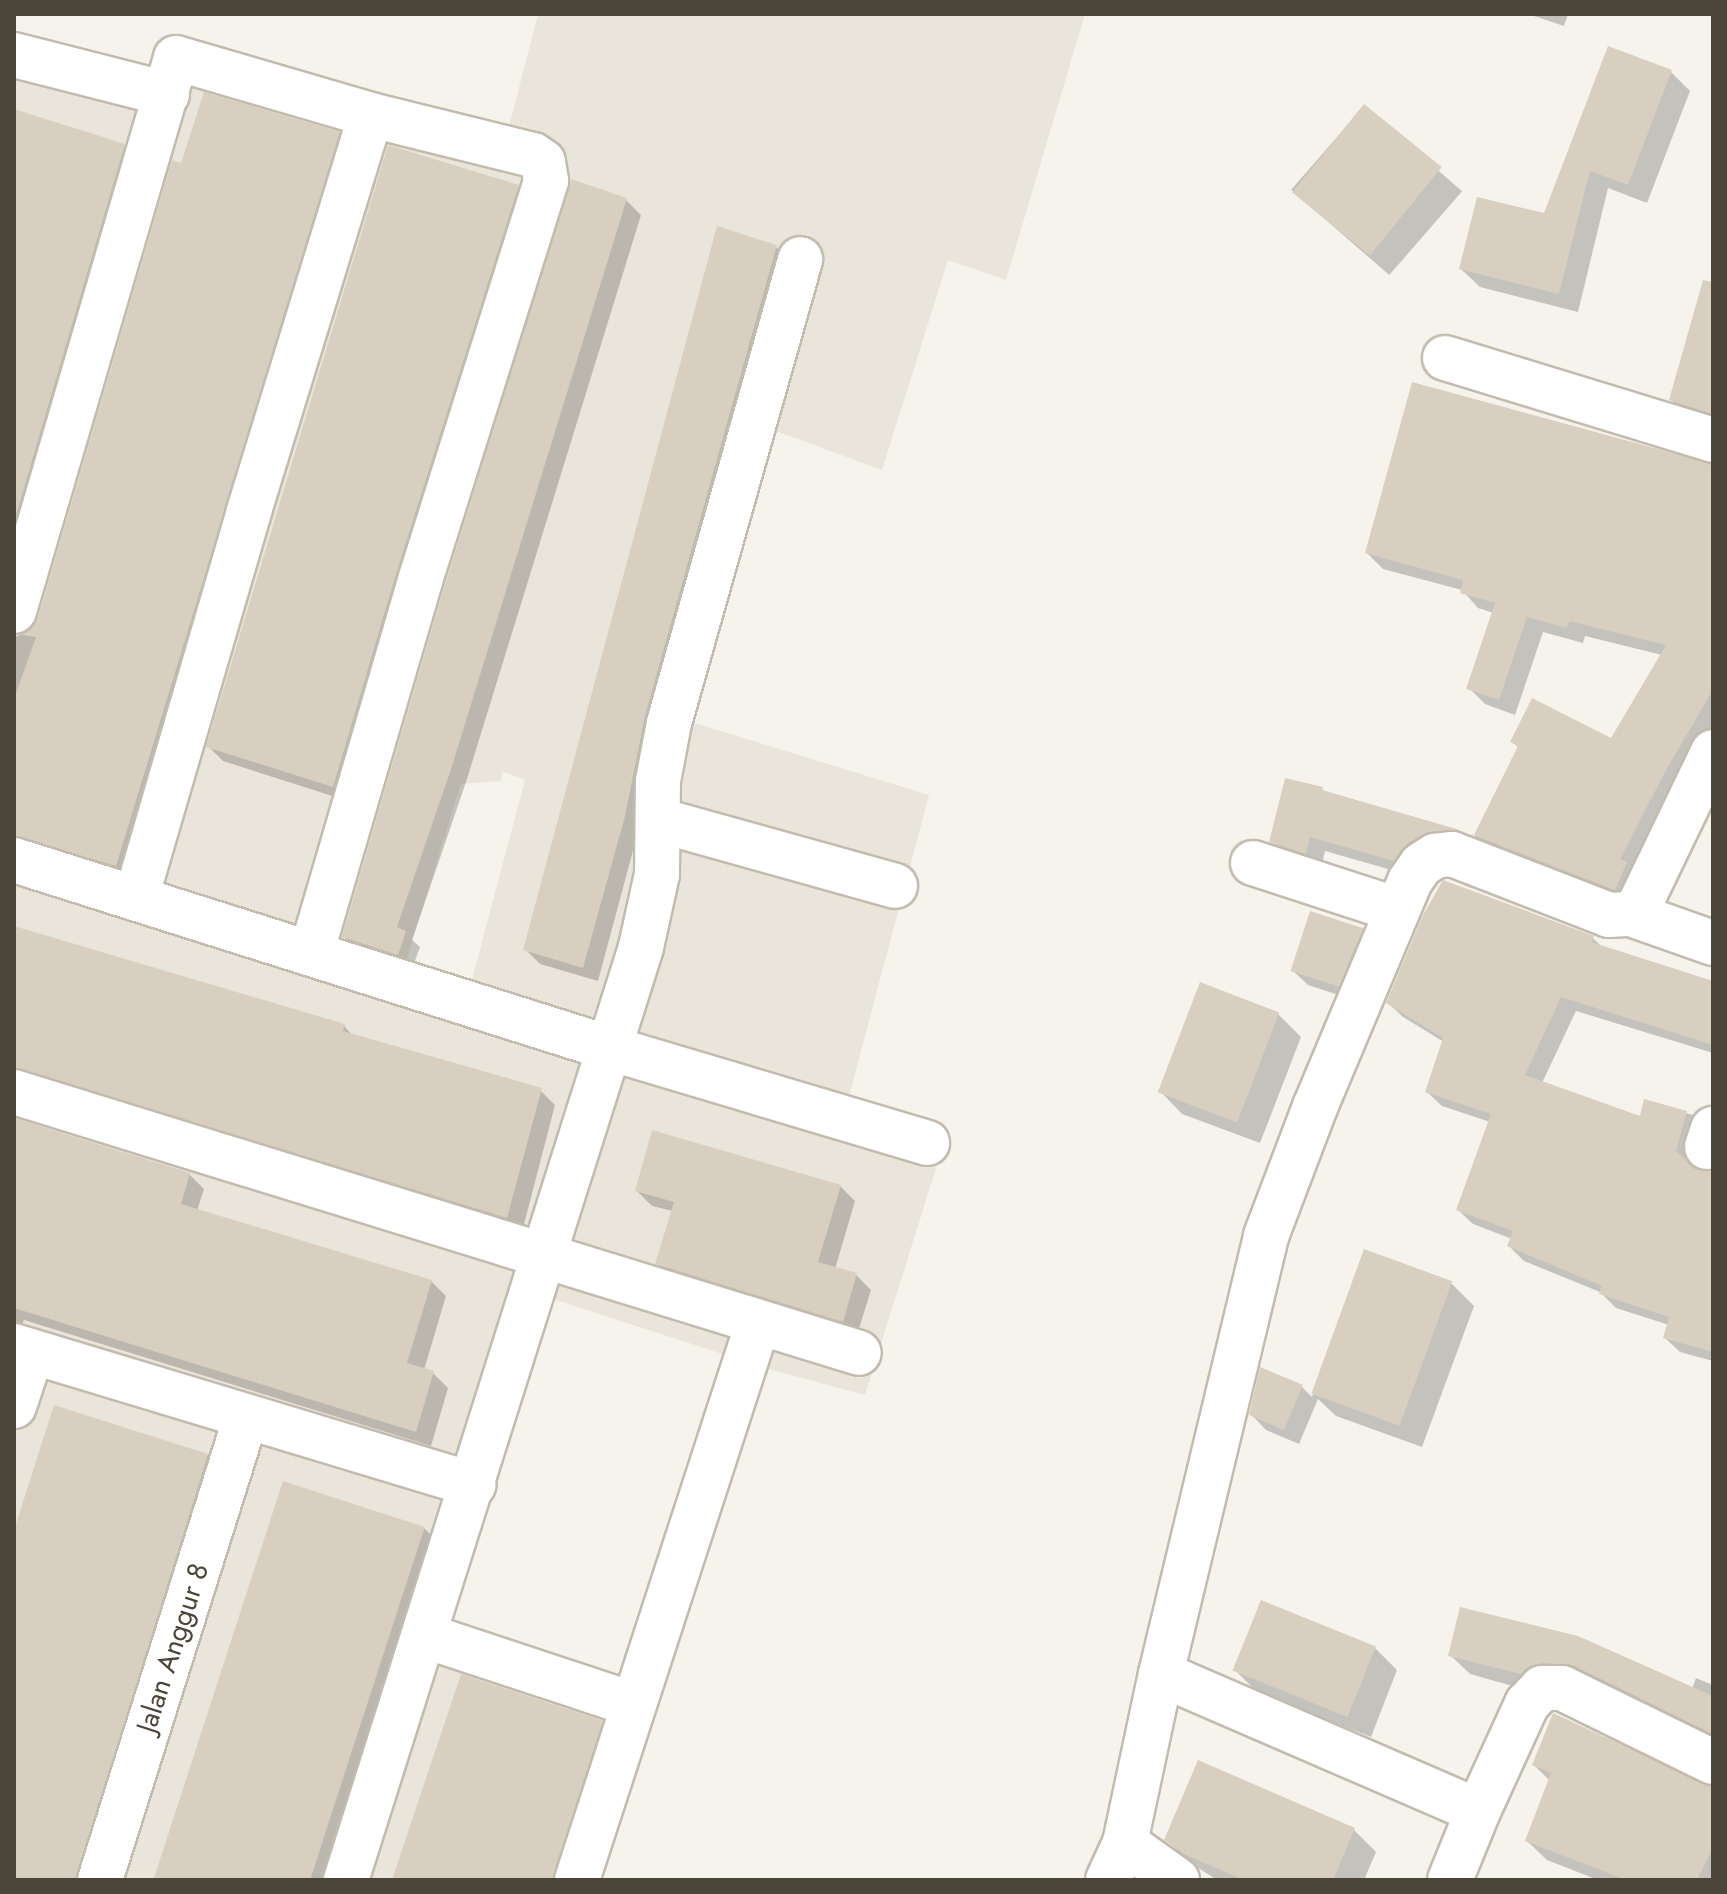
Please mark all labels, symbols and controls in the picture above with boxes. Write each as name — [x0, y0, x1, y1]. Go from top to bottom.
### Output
street label: Jalan Anggur 8 — [130, 1559, 216, 1737]

